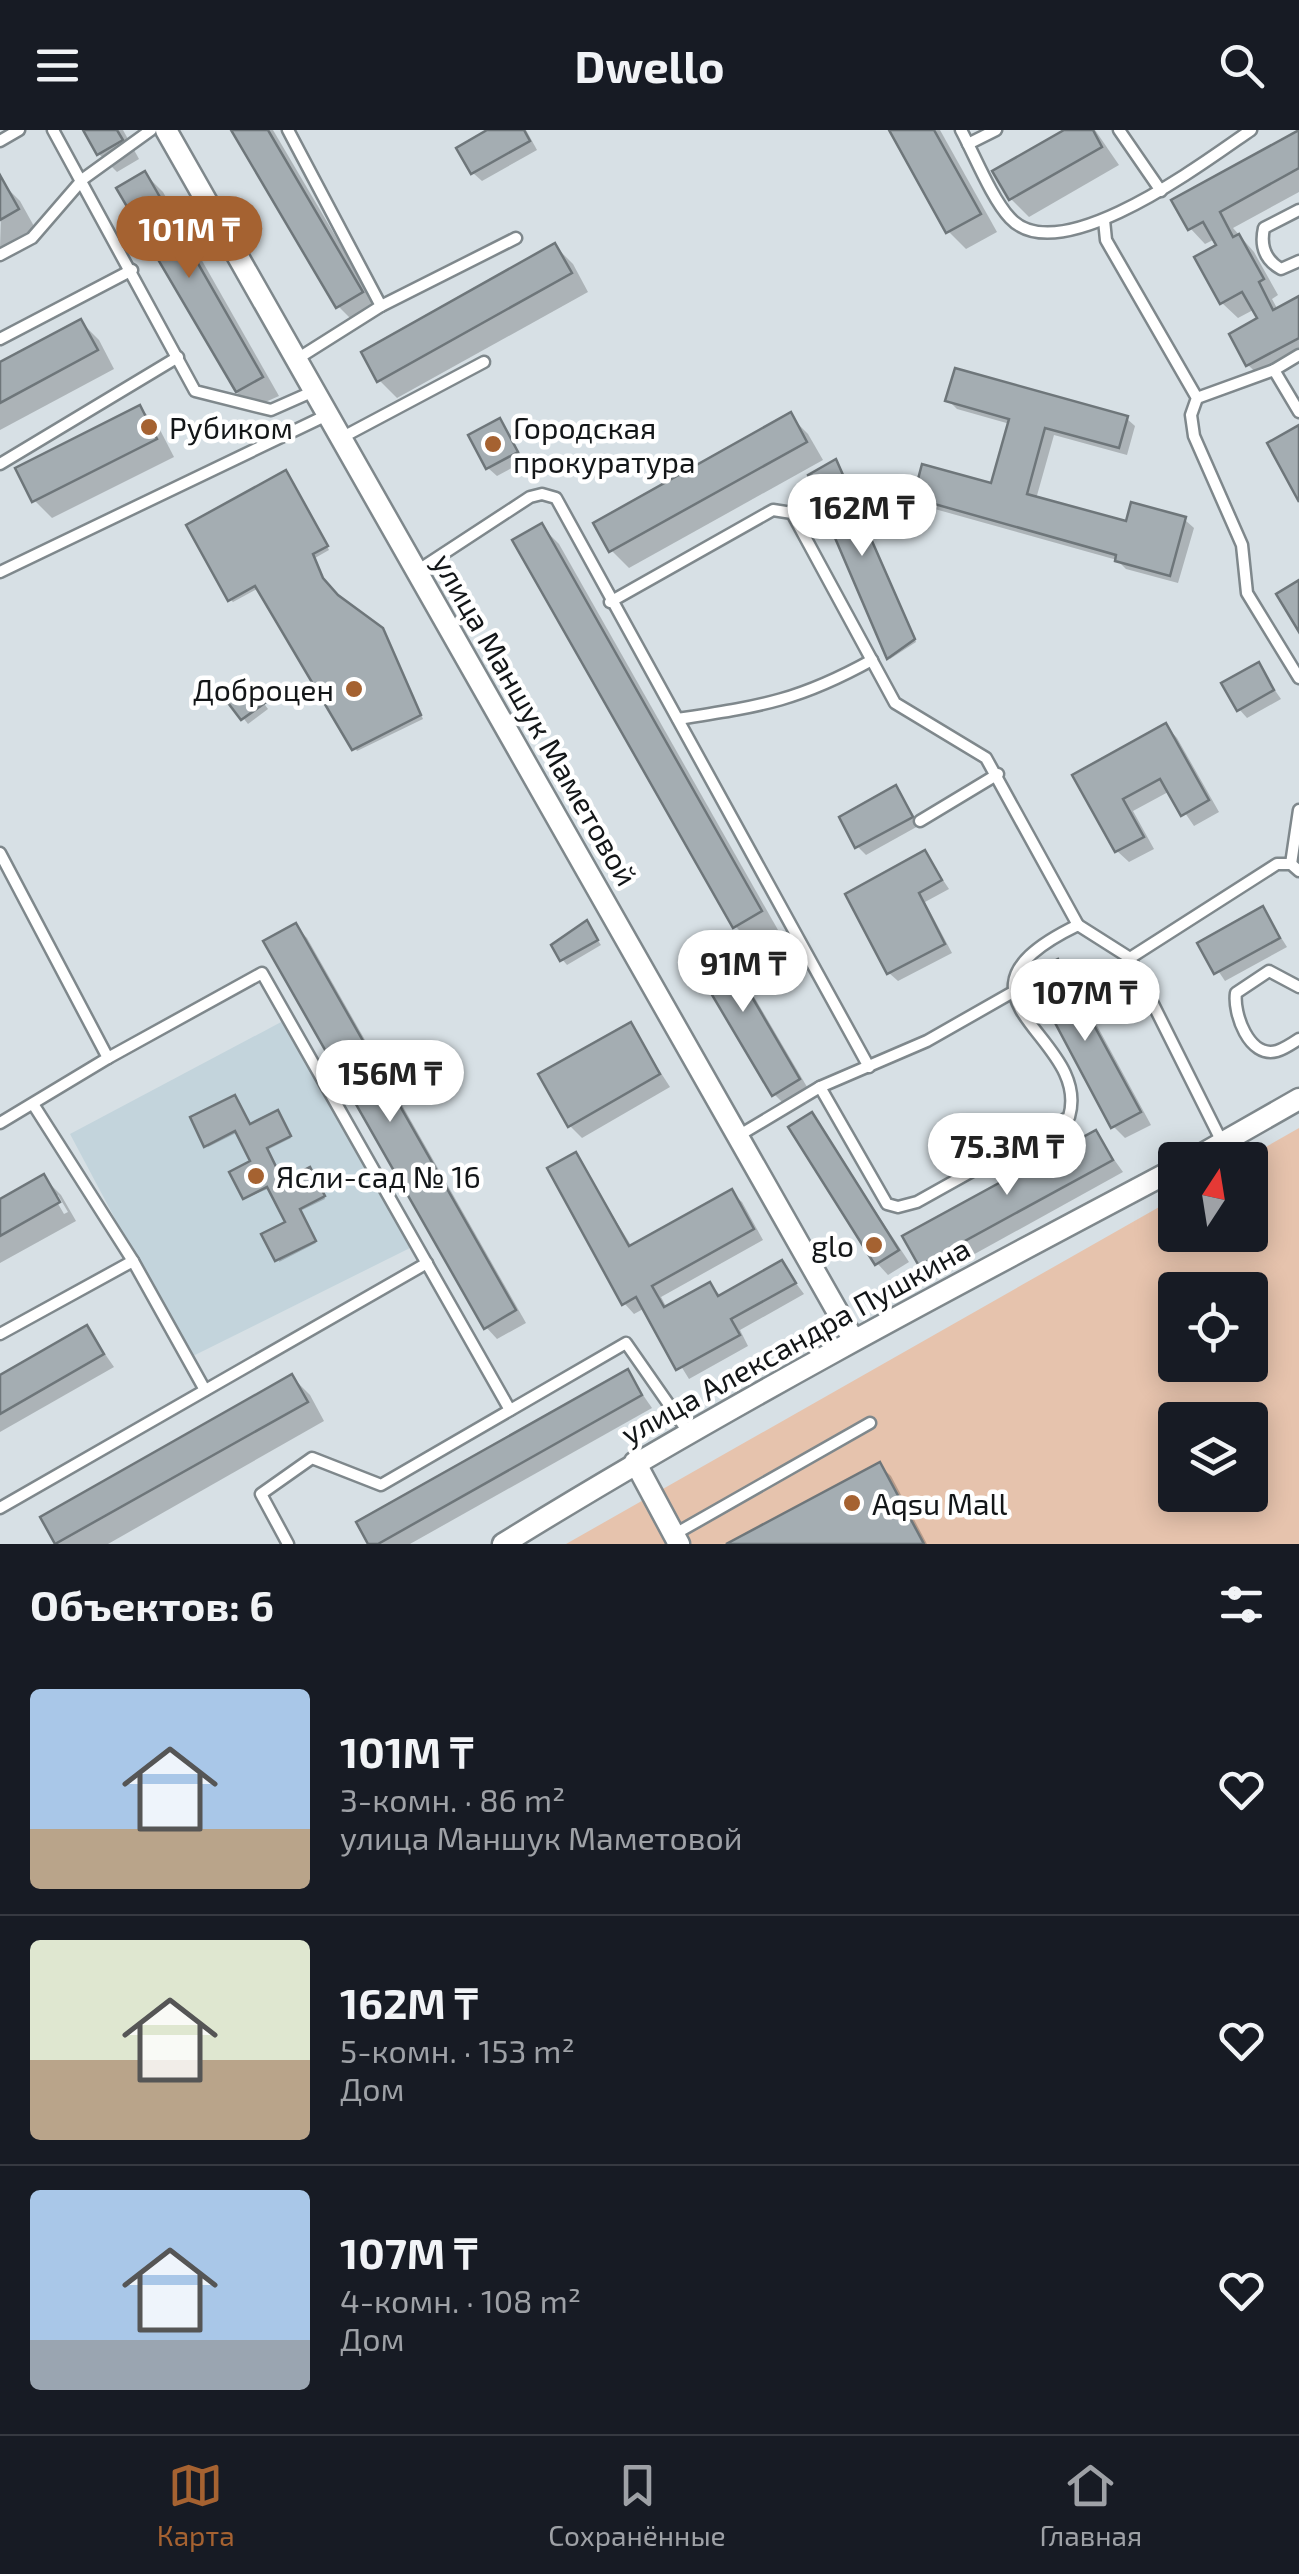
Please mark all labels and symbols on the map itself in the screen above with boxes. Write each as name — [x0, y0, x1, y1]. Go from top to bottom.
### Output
pin: 101M ₸ — [108, 196, 270, 281]
place label: Рубиком — [169, 409, 293, 446]
place label: Городская прокуратура — [513, 409, 696, 480]
marker: Рубиком — [138, 416, 160, 438]
marker: Городская прокуратура — [482, 433, 504, 455]
pin: 162M ₸ — [781, 474, 943, 559]
street label: улица Маншук Маметовой — [425, 547, 646, 892]
place label: Доброцен — [193, 671, 334, 707]
marker: Доброцен — [343, 678, 365, 700]
pin: 91M ₸ — [673, 930, 813, 1015]
pin: 107M ₸ — [1004, 959, 1166, 1044]
pin: 156M ₸ — [309, 1040, 471, 1125]
pin: 75.3M ₸ — [915, 1113, 1099, 1198]
north arrow — [1158, 1142, 1268, 1252]
place label: Ясли-сад № 16 — [276, 1158, 481, 1194]
marker: Ясли-сад № 16 — [245, 1165, 267, 1187]
place label: glo — [811, 1227, 854, 1263]
street label: улица Александра Пушкина — [614, 1229, 976, 1452]
marker: glo — [863, 1234, 885, 1256]
place label: Аqsu Mall — [872, 1485, 1007, 1521]
marker: Аqsu Mall — [841, 1492, 863, 1514]

